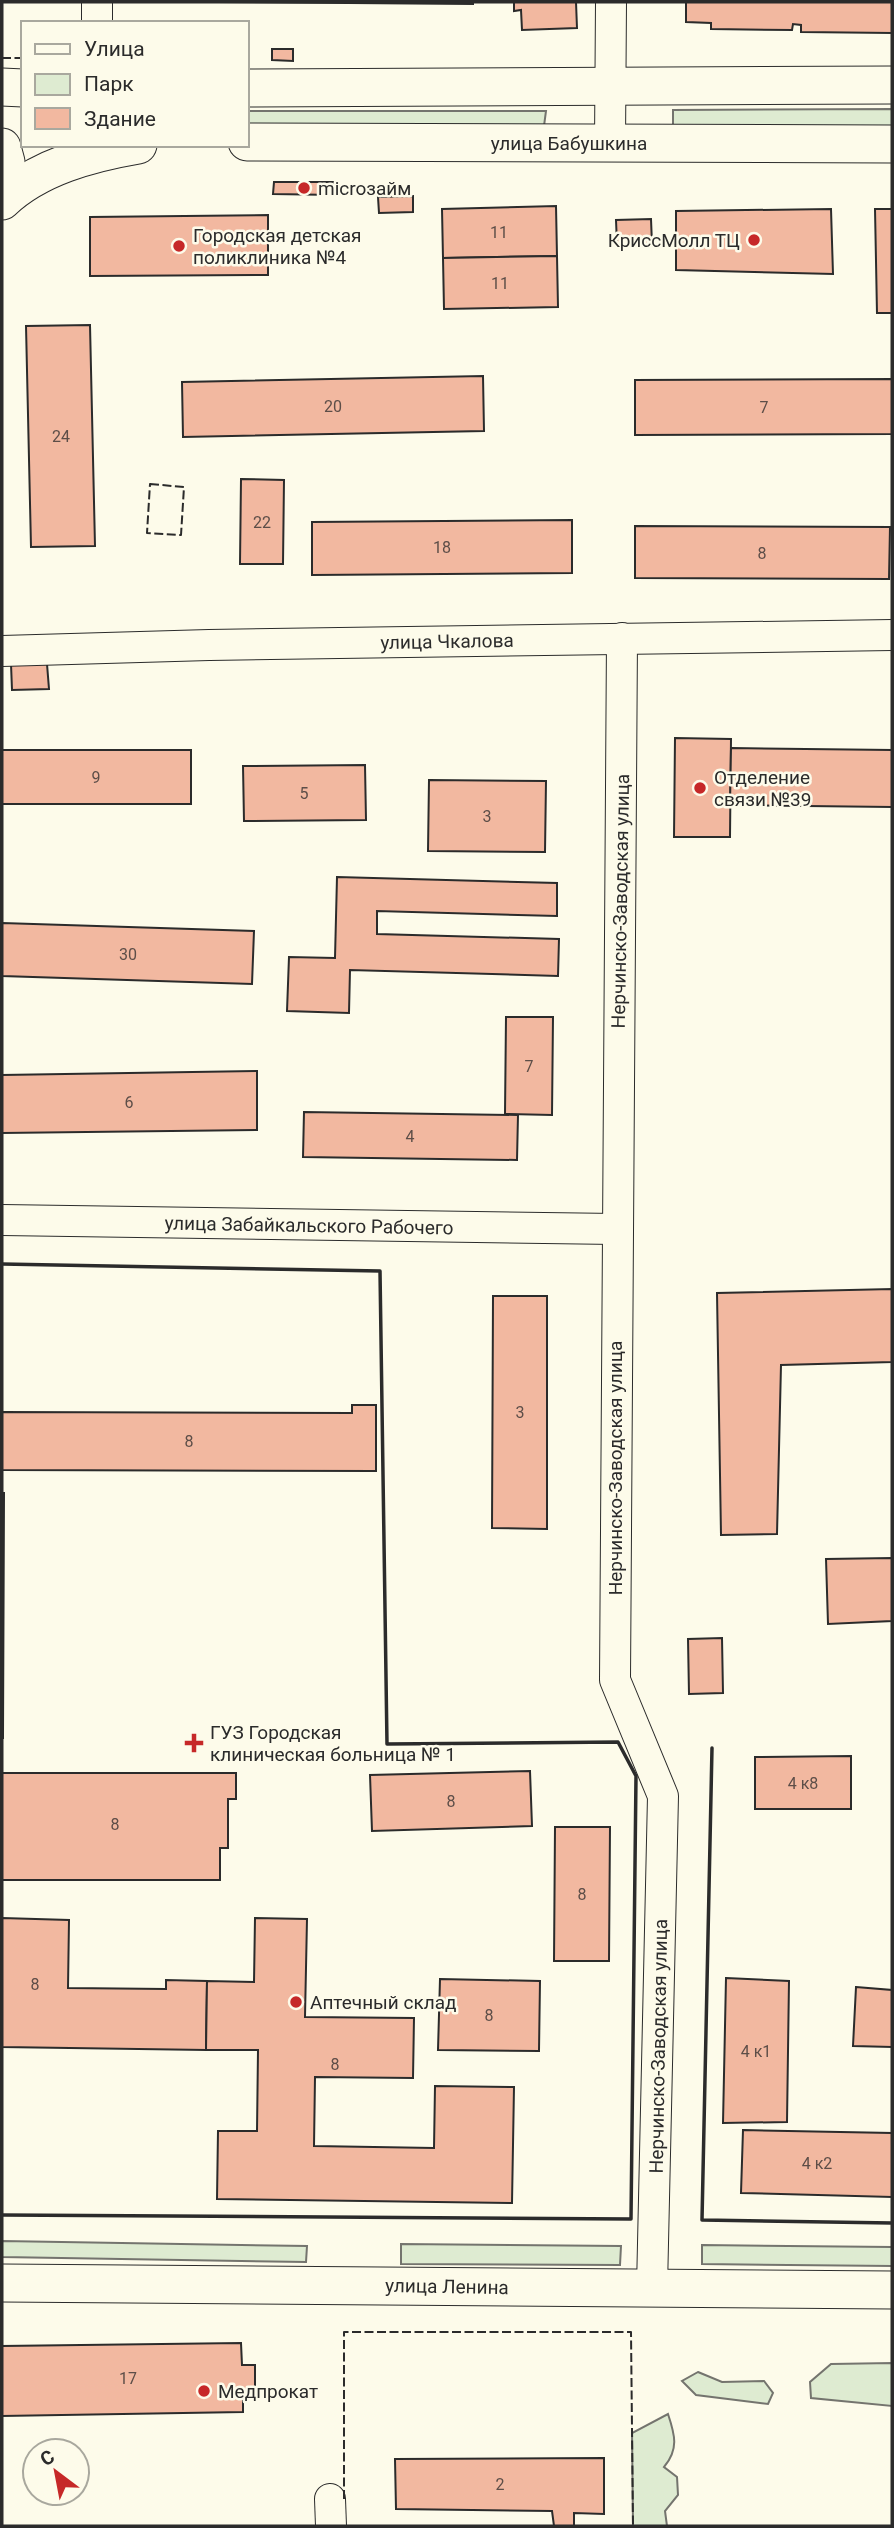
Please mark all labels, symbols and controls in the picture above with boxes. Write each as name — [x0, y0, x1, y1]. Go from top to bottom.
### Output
legend — [21, 21, 248, 147]
text: Улица — [84, 37, 145, 61]
text: Парк — [84, 72, 134, 96]
text: Здание — [84, 107, 156, 131]
street label: улица Бабушкина — [491, 132, 647, 155]
place label: microзайм — [318, 177, 411, 200]
marker: microзайм — [296, 180, 312, 196]
house number: 11 — [490, 223, 508, 242]
place label: Городская детская поликлиника №4 — [193, 224, 361, 269]
place label: КриссМолл ТЦ — [608, 229, 740, 252]
marker: КриссМолл ТЦ — [746, 232, 762, 248]
marker: Городская детская поликлиника №4 — [171, 238, 187, 254]
house number: 11 — [491, 274, 509, 293]
house number: 20 — [324, 397, 342, 416]
house number: 7 — [760, 398, 769, 417]
house number: 24 — [52, 427, 70, 446]
house number: 22 — [253, 513, 271, 532]
house number: 18 — [433, 538, 451, 557]
house number: 8 — [758, 544, 767, 563]
street label: улица Чкалова — [380, 629, 514, 654]
place label: Отделение связи №39 — [714, 766, 811, 811]
house number: 9 — [92, 768, 101, 787]
street label: Нерчинско-Заводская улица — [607, 774, 634, 1029]
marker: Отделение связи №39 — [692, 780, 708, 796]
house number: 5 — [300, 784, 309, 803]
house number: 3 — [483, 807, 492, 826]
house number: 30 — [119, 945, 137, 964]
house number: 7 — [525, 1057, 534, 1076]
house number: 6 — [125, 1093, 134, 1112]
house number: 4 — [406, 1127, 415, 1146]
street label: улица Забайкальского Рабочего — [164, 1211, 454, 1240]
street label: Нерчинско-Заводская улица — [604, 1341, 627, 1595]
house number: 3 — [516, 1403, 525, 1422]
house number: 8 — [185, 1432, 194, 1451]
place label: ГУЗ Городская клиническая больница № 1 — [210, 1721, 456, 1766]
marker: ГУЗ Городская клиническая больница № 1 — [184, 1733, 204, 1753]
house number: 4 к8 — [788, 1774, 818, 1793]
house number: 8 — [447, 1792, 456, 1811]
house number: 8 — [111, 1815, 120, 1834]
house number: 8 — [578, 1885, 587, 1904]
street label: Нерчинско-Заводская улица — [645, 1919, 672, 2174]
house number: 8 — [31, 1975, 40, 1994]
place label: Аптечный склад — [310, 1991, 457, 2014]
marker: Аптечный склад — [288, 1994, 304, 2010]
house number: 8 — [485, 2006, 494, 2025]
house number: 4 к1 — [741, 2042, 771, 2061]
house number: 8 — [331, 2055, 340, 2074]
house number: 4 к2 — [802, 2154, 832, 2173]
street label: улица Ленина — [385, 2274, 509, 2299]
house number: 17 — [119, 2369, 137, 2388]
place label: Медпрокат — [218, 2380, 318, 2403]
marker: Медпрокат — [196, 2383, 212, 2399]
north arrow — [21, 2437, 91, 2507]
text: С — [36, 2445, 59, 2471]
house number: 2 — [496, 2475, 505, 2494]

